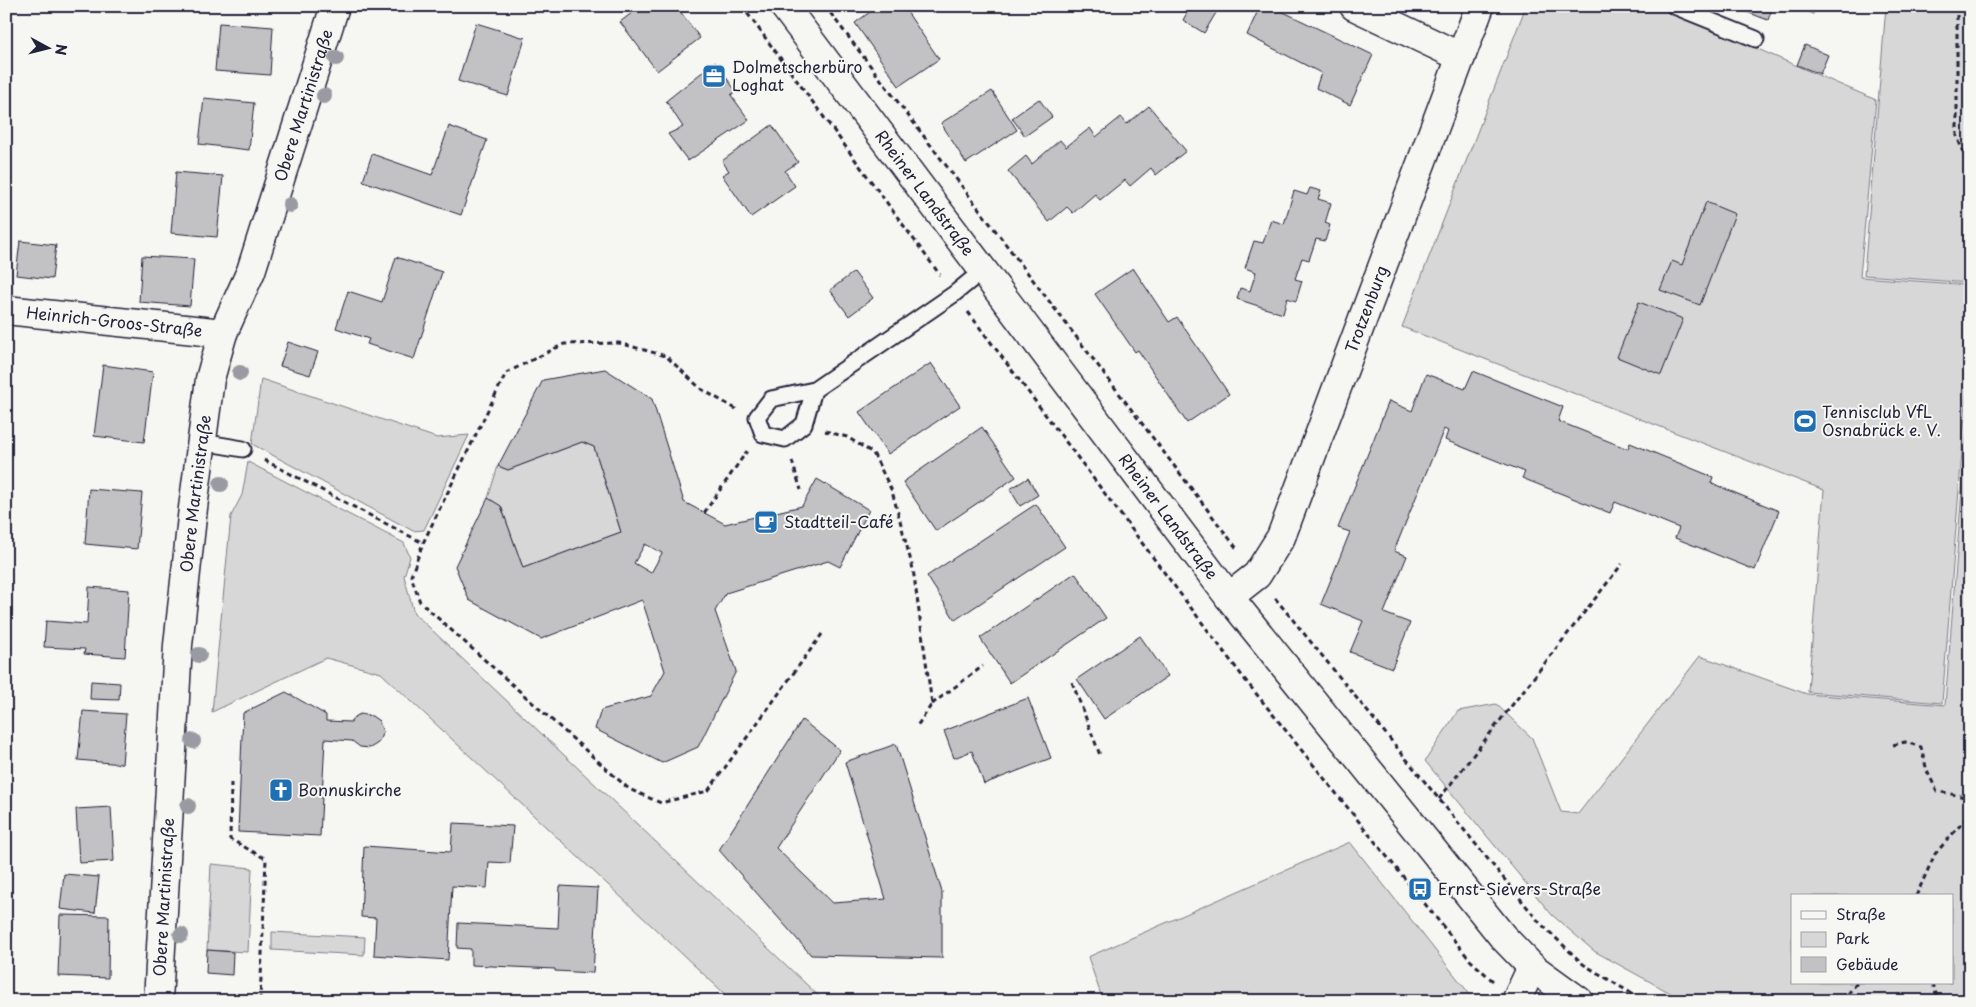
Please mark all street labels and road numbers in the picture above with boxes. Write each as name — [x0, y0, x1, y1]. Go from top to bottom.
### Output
street label: Obere Martinistraße — [267, 26, 338, 184]
street label: Rheiner Landstraße — [870, 124, 981, 260]
street label: Trotzenburg — [1338, 262, 1393, 356]
street label: Heinrich-Groos-Straße — [25, 299, 204, 342]
street label: Obere Martinistraße — [173, 413, 216, 573]
street label: Rheiner Landstraße — [1114, 448, 1224, 584]
street label: Obere Martinistraße — [146, 817, 179, 977]

